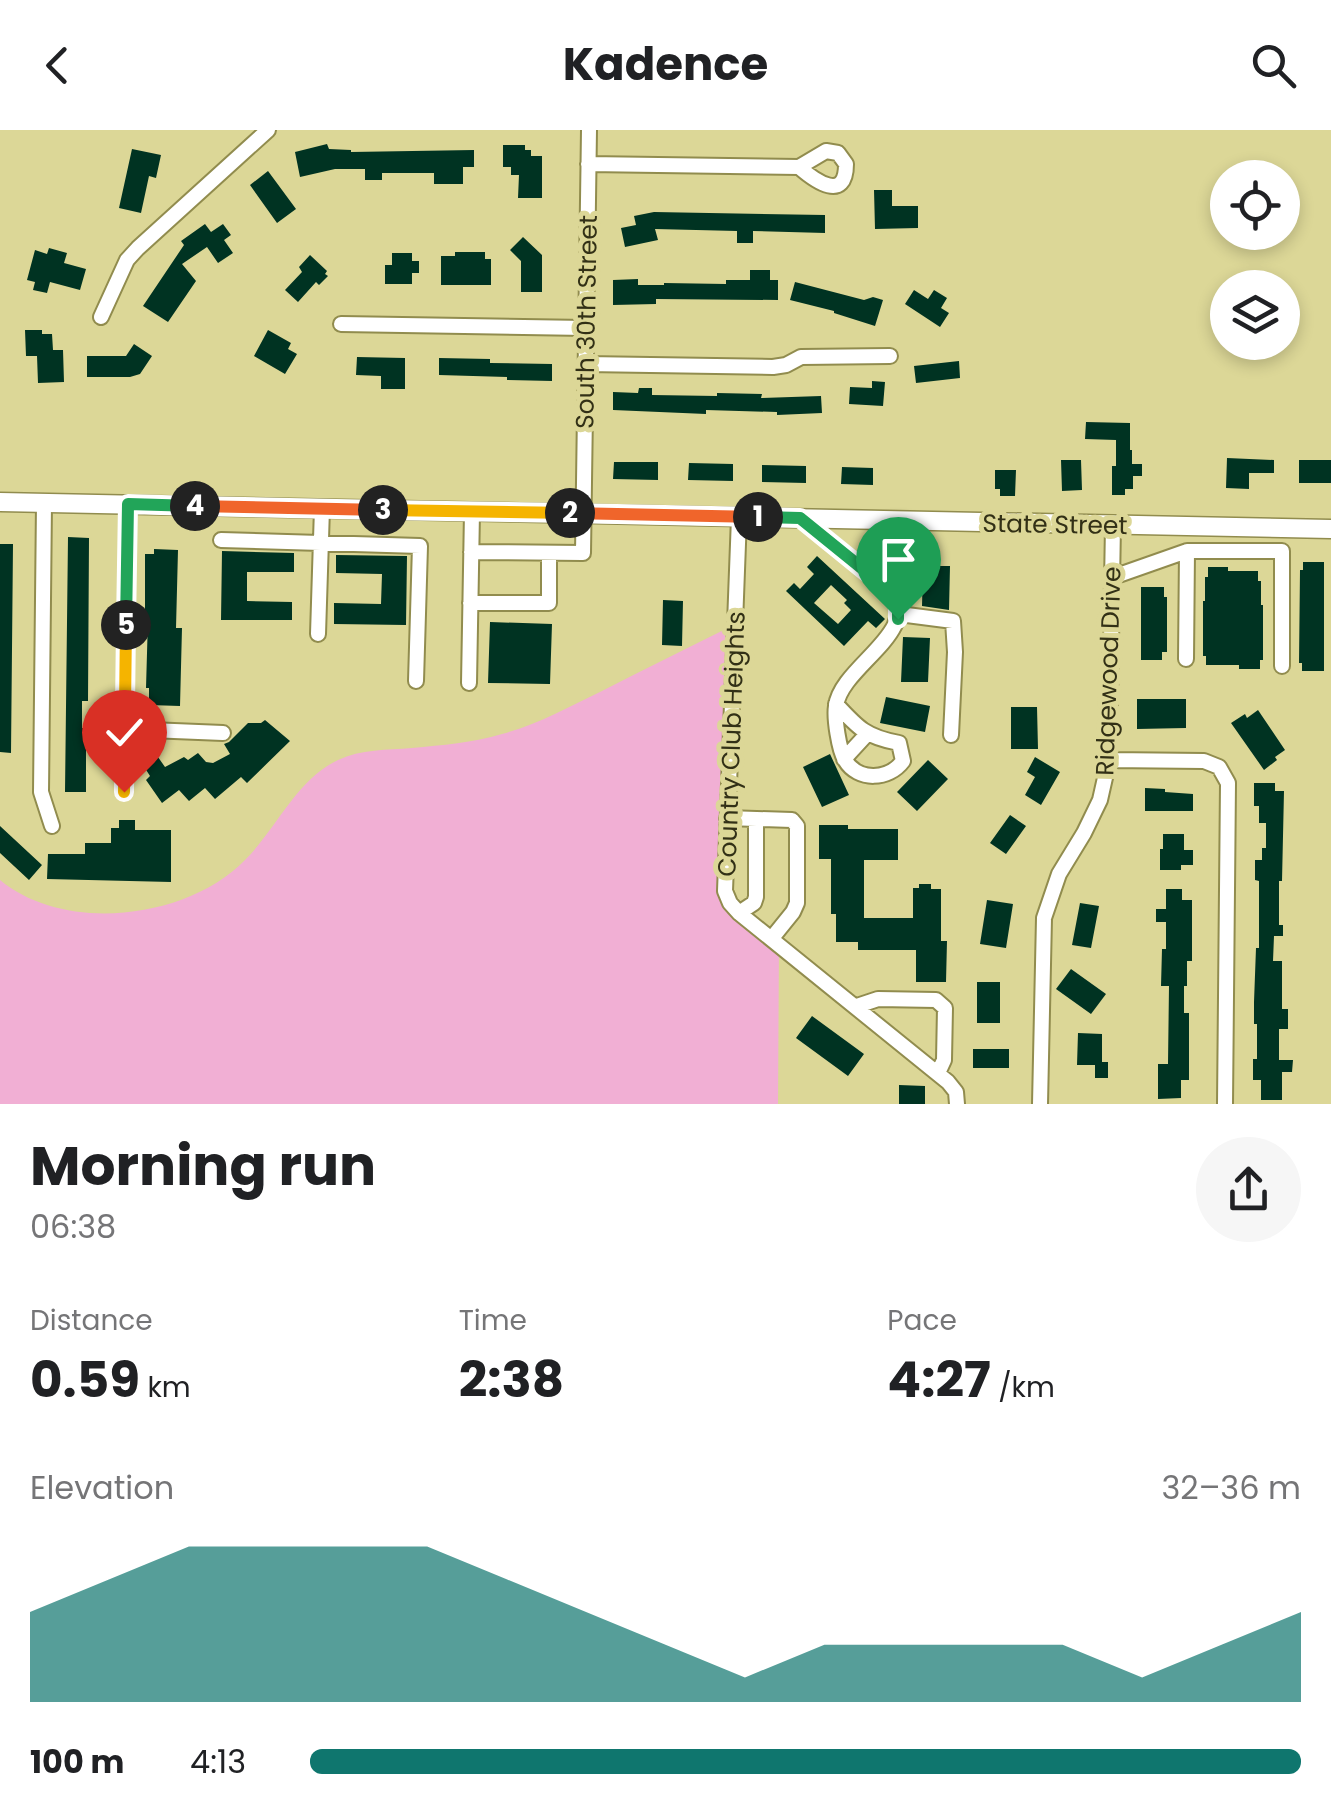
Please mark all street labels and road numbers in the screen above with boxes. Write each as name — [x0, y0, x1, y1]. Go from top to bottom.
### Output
street label: South 30th Street — [567, 215, 606, 429]
street label: State Street — [982, 506, 1128, 543]
street label: Ridgewood Drive — [1087, 566, 1130, 776]
street label: Country Club Heights — [709, 611, 754, 877]

